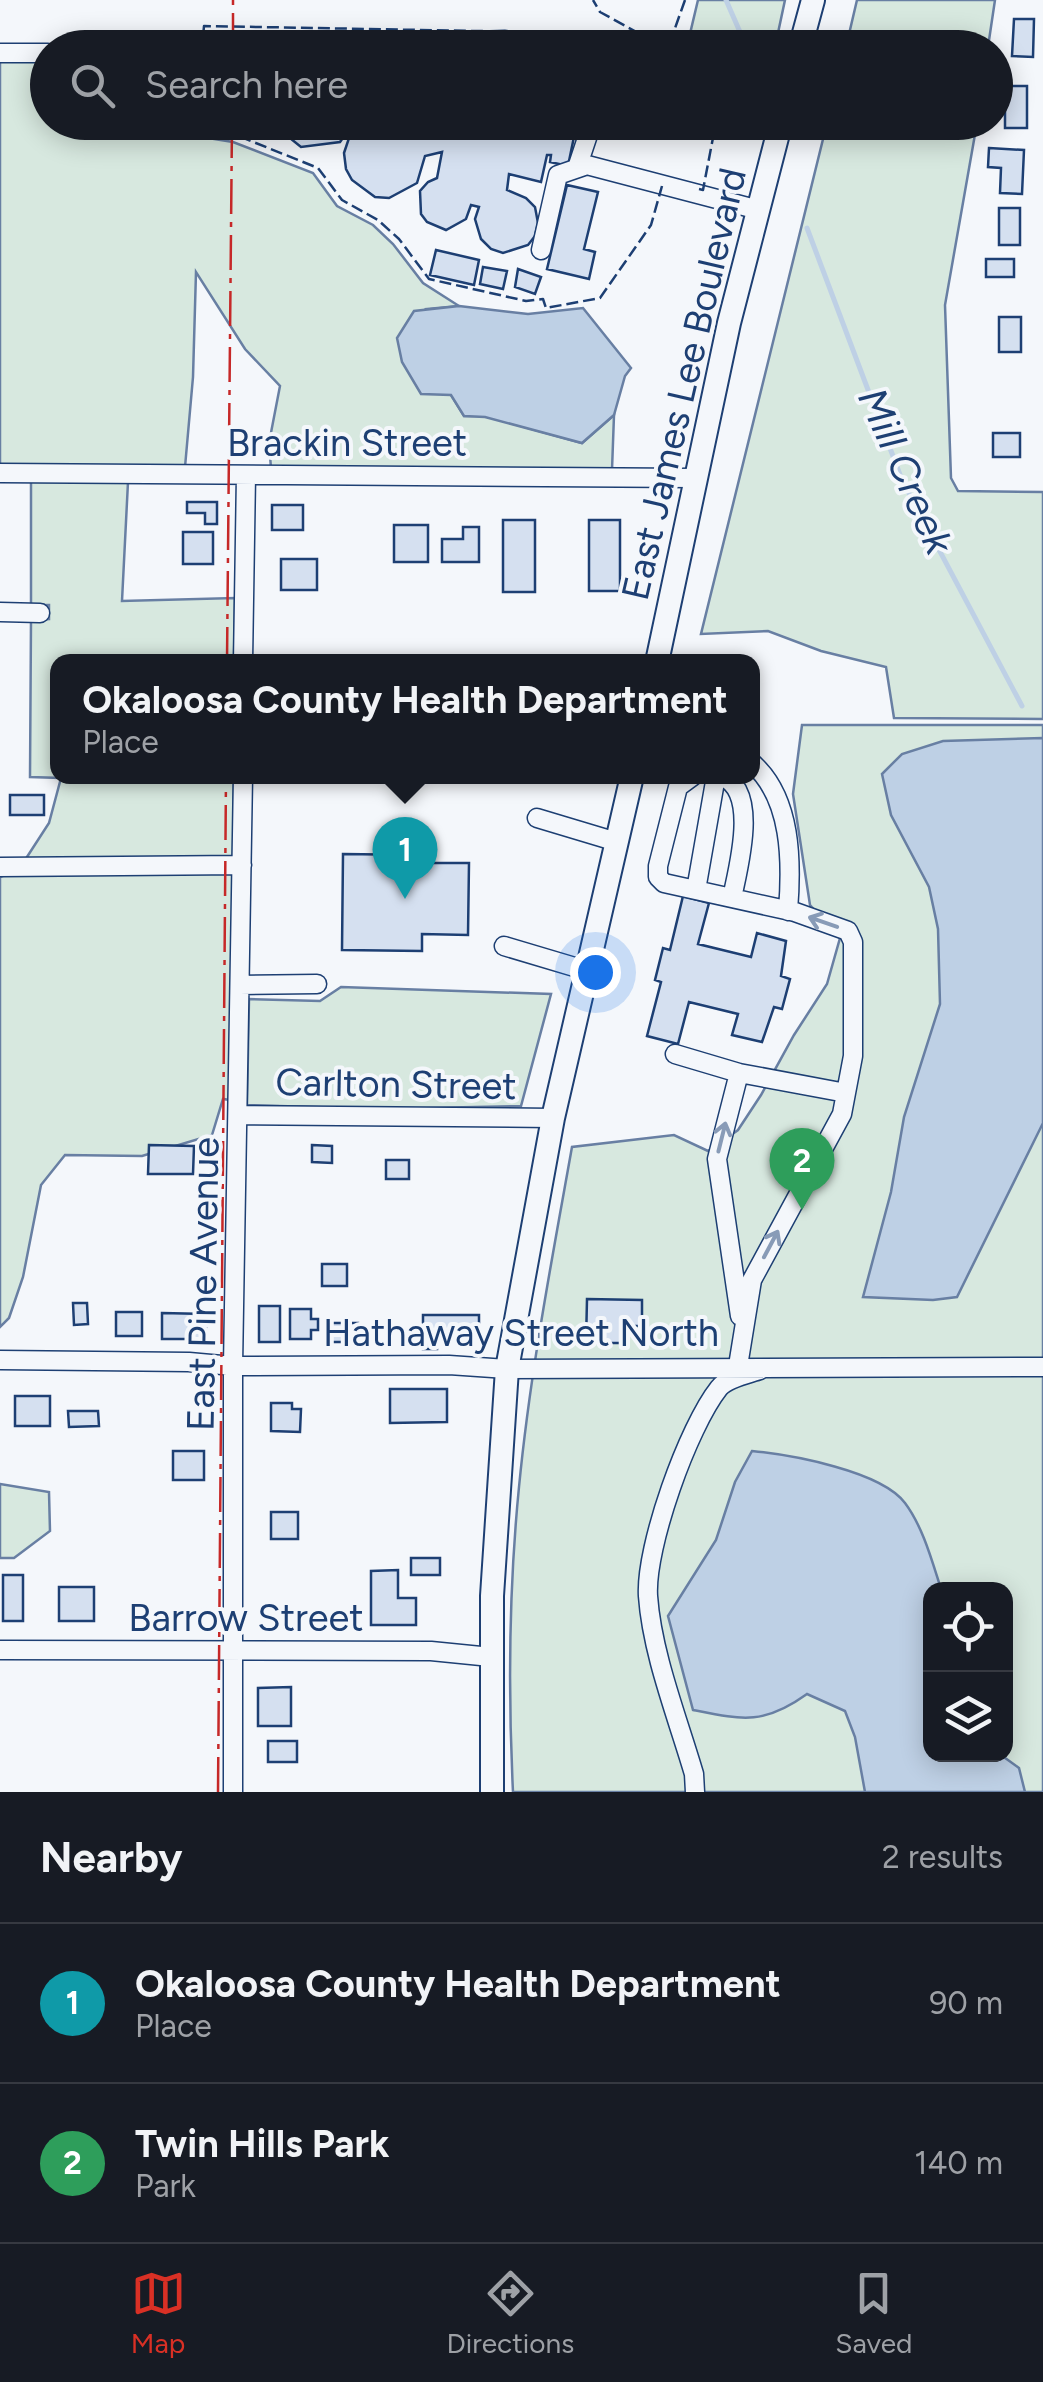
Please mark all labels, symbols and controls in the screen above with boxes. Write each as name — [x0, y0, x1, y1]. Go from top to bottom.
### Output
search box — [30, 30, 1013, 140]
icon: search — [65, 58, 120, 113]
text: Search here — [145, 62, 348, 108]
street label: East James Lee Boulevard — [612, 163, 756, 605]
water label: Mill Creek — [848, 381, 964, 563]
street label: Brackin Street — [227, 420, 467, 466]
popup — [50, 654, 760, 784]
text: Okaloosa County Health Department — [82, 677, 728, 723]
text: Place — [82, 723, 159, 761]
pin: 1 — [372, 816, 438, 899]
one-way arrow — [808, 912, 839, 930]
your location — [570, 947, 621, 998]
street label: Carlton Street — [275, 1059, 517, 1109]
one-way arrow — [714, 1122, 733, 1153]
pin: 2 — [770, 1128, 834, 1210]
street label: East Pine Avenue — [177, 1137, 229, 1431]
one-way arrow — [761, 1230, 781, 1260]
street label: Hathaway Street North — [323, 1310, 719, 1356]
map controls — [923, 1582, 1013, 1762]
button: locate — [923, 1582, 1013, 1672]
street label: Barrow Street — [128, 1595, 364, 1641]
button: layers — [923, 1672, 1013, 1762]
text: Nearby — [40, 1832, 182, 1883]
text: 2 results — [882, 1838, 1003, 1876]
text: Okaloosa County Health Department — [135, 1961, 781, 2007]
text: 1 — [66, 1984, 79, 2022]
text: 90 m — [929, 1984, 1003, 2022]
text: Place — [135, 2007, 212, 2045]
text: Twin Hills Park — [135, 2121, 389, 2167]
text: 2 — [63, 2144, 82, 2182]
text: 140 m — [914, 2144, 1003, 2182]
text: Park — [135, 2167, 196, 2205]
tab: Map — [131, 2266, 186, 2360]
tab: Directions — [447, 2266, 574, 2360]
tab: Saved — [835, 2266, 912, 2360]

